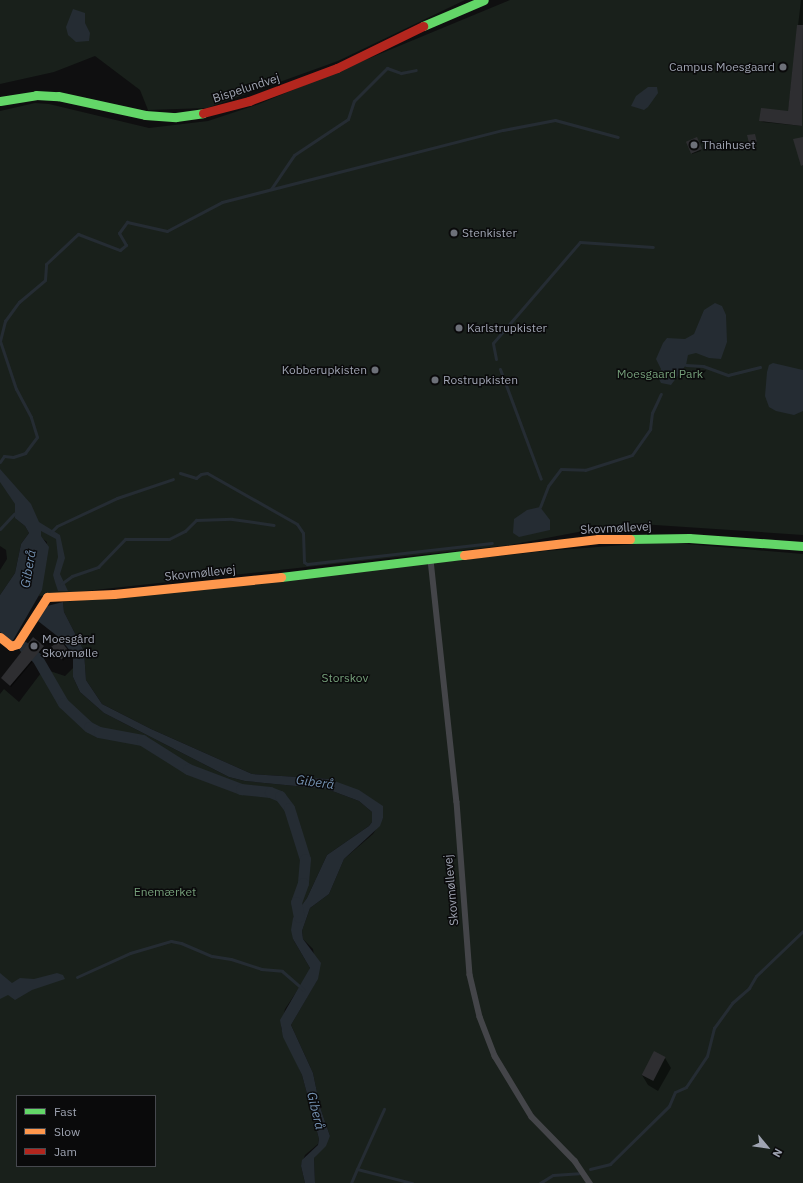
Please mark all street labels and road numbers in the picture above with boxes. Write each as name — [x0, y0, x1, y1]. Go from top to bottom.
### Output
street label: Bispelundvej — [211, 70, 281, 106]
street label: Skovmøllevej — [580, 519, 652, 537]
street label: Skovmøllevej — [164, 562, 236, 584]
street label: Skovmøllevej — [441, 854, 461, 926]

